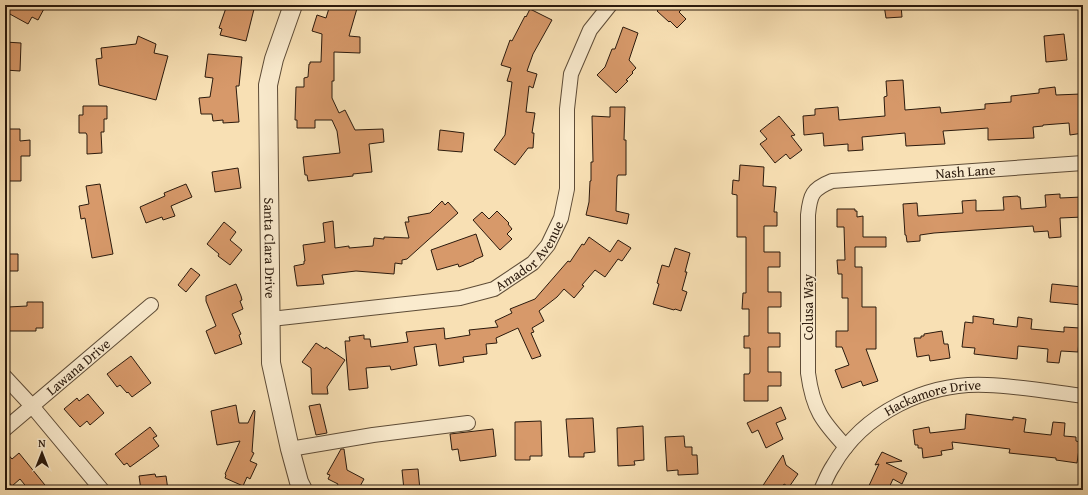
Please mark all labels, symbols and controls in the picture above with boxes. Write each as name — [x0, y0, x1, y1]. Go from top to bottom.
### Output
street label: Nash Lane — [935, 159, 996, 184]
street label: Santa Clara Drive — [259, 197, 280, 299]
street label: Amador Avenue — [491, 217, 568, 296]
street label: Colusa Way — [798, 274, 818, 340]
street label: Lawana Drive — [42, 334, 115, 400]
street label: Hackamore Drive — [880, 375, 982, 421]
north arrow — [22, 433, 62, 473]
text: N — [38, 435, 46, 451]

